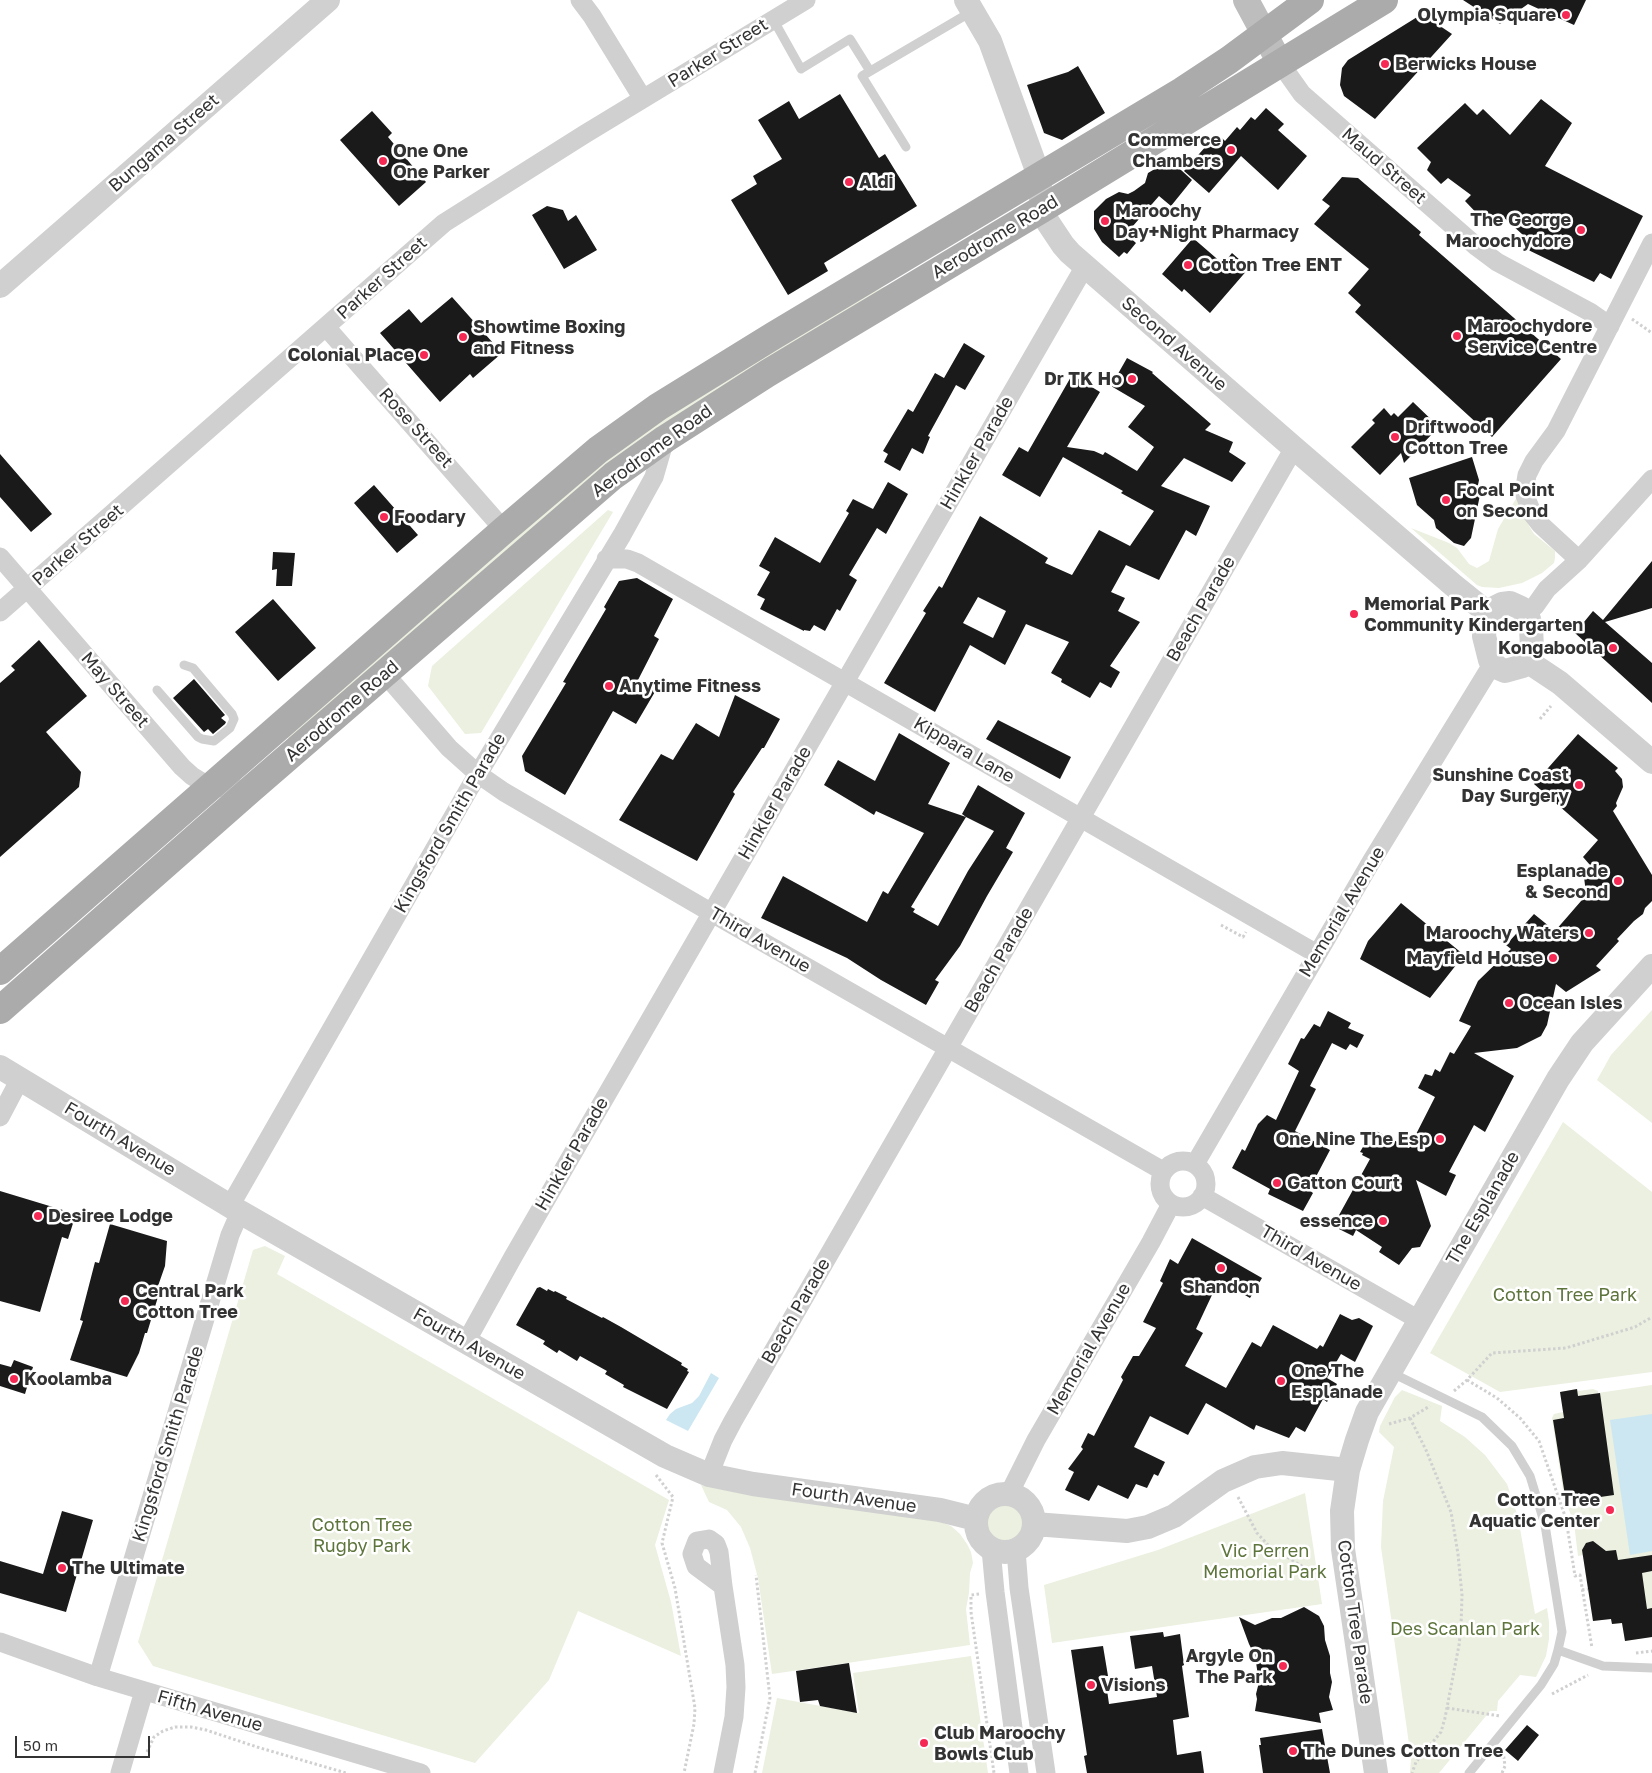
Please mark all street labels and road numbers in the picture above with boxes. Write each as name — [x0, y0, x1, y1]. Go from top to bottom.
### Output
street label: Parker Street — [664, 14, 772, 92]
street label: Bungama Street — [104, 89, 224, 197]
street label: Maud Street — [1337, 123, 1431, 209]
street label: Aerodrome Road — [928, 191, 1062, 283]
street label: Parker Street — [332, 232, 432, 324]
street label: Second Avenue — [1117, 292, 1231, 396]
street label: Rose Street — [374, 383, 458, 473]
street label: Hinkler Parade — [936, 392, 1018, 514]
street label: Aerodrome Road — [588, 400, 716, 502]
street label: Parker Street — [28, 500, 128, 590]
street label: Beach Parade — [1162, 552, 1240, 666]
street label: May Street — [76, 648, 154, 732]
street label: Aerodrome Road — [281, 656, 403, 766]
street label: Kippara Lane — [910, 712, 1018, 788]
street label: Kingsford Smith Parade — [390, 729, 510, 917]
street label: Hinkler Parade — [734, 742, 816, 864]
street label: Memorial Avenue — [1295, 843, 1389, 981]
street label: Third Avenue — [706, 902, 814, 978]
street label: Beach Parade — [960, 903, 1038, 1017]
street label: Hinkler Parade — [531, 1093, 613, 1215]
street label: Fourth Avenue — [60, 1097, 180, 1181]
street label: The Esplanade — [1442, 1147, 1524, 1269]
street label: Third Avenue — [1257, 1220, 1365, 1296]
street label: Beach Parade — [757, 1254, 835, 1368]
street label: Memorial Avenue — [1043, 1279, 1135, 1419]
street label: Fourth Avenue — [409, 1303, 529, 1385]
street label: Kingsford Smith Parade — [128, 1343, 208, 1545]
street label: Fourth Avenue — [790, 1479, 918, 1517]
street label: Cotton Tree Parade — [1333, 1538, 1377, 1706]
street label: Fifth Avenue — [155, 1686, 265, 1736]

